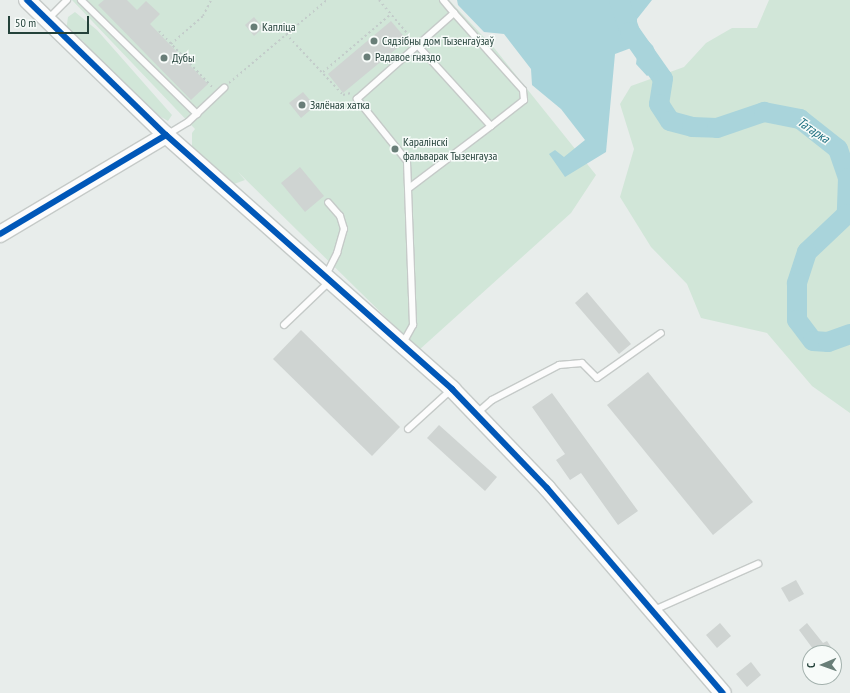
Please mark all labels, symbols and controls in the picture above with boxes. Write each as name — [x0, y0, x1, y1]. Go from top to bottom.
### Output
scale bar — [10, 8, 91, 34]
text: 50 m — [15, 15, 36, 30]
place label: Капліца — [262, 20, 295, 34]
marker: Капліца — [249, 22, 259, 32]
place label: Сядзібны дом Тызенгаўзаў — [382, 34, 494, 48]
marker: Сядзібны дом Тызенгаўзаў — [369, 36, 379, 46]
place label: Радавое гняздо — [375, 50, 441, 64]
place label: Дубы — [172, 51, 194, 65]
marker: Радавое гняздо — [362, 52, 372, 62]
marker: Дубы — [159, 53, 169, 63]
place label: Зялёная хатка — [310, 98, 370, 112]
marker: Зялёная хатка — [297, 100, 307, 110]
water label: Татарка — [794, 115, 832, 147]
place label: Каралінскі фальварак Тызенгауза — [403, 135, 498, 163]
marker: Каралінскі фальварак Тызенгауза — [390, 144, 400, 154]
north arrow — [802, 645, 842, 685]
text: С — [804, 663, 818, 668]

